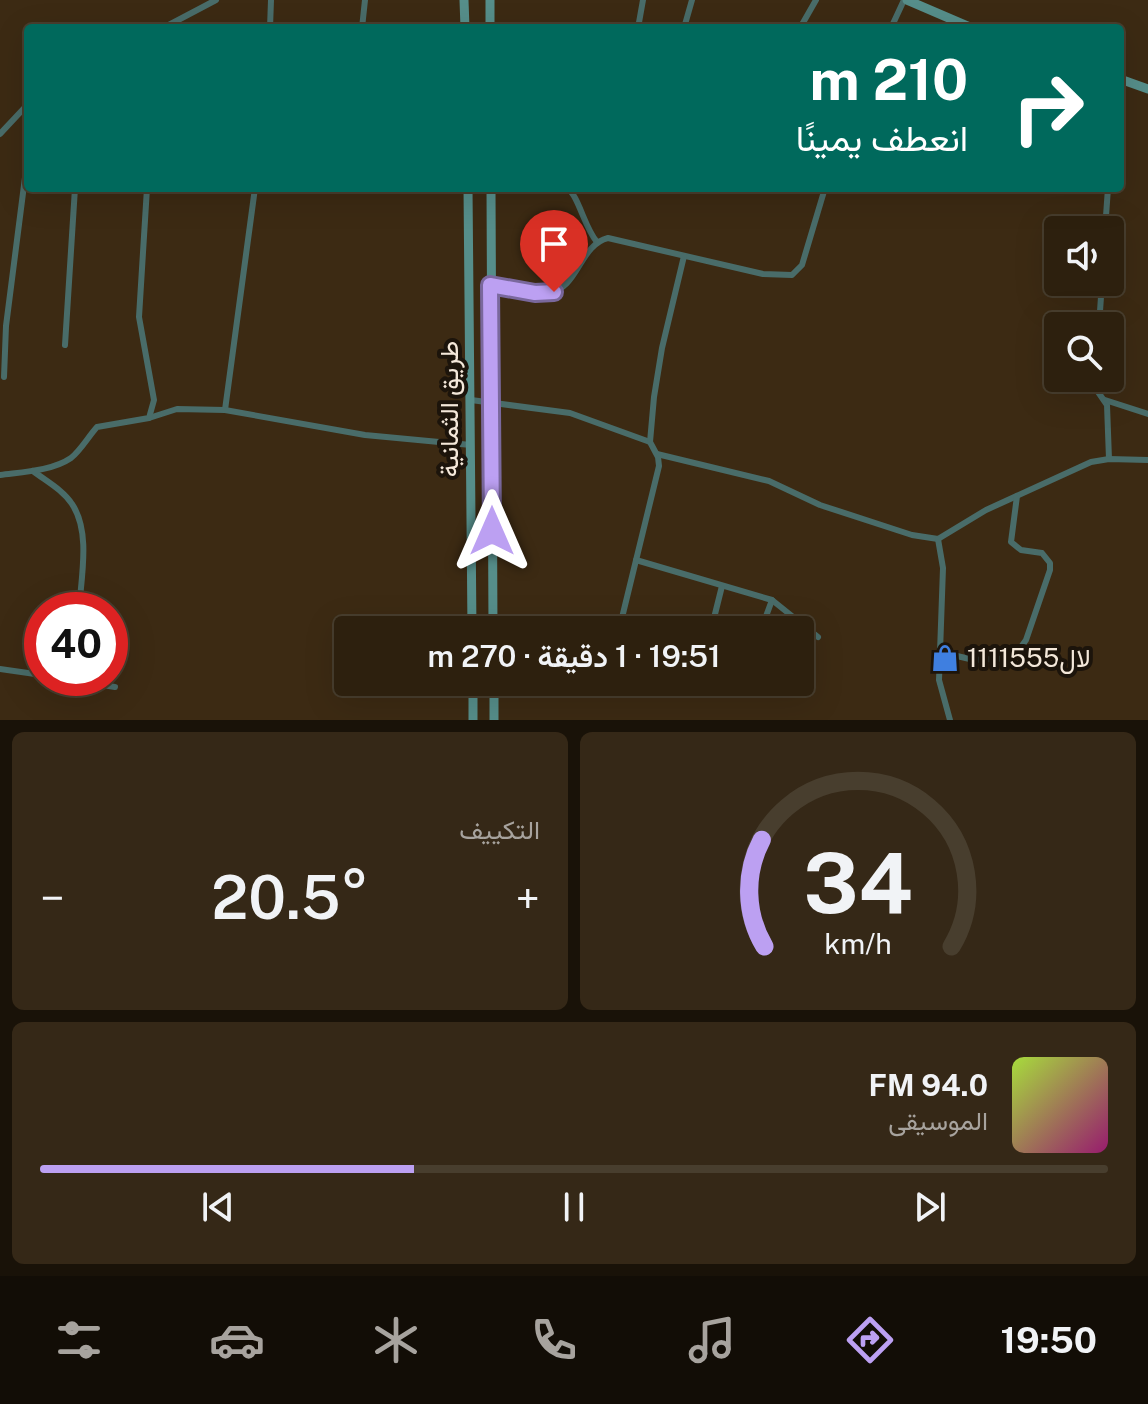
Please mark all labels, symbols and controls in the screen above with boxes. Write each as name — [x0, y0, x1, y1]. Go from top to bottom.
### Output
text: 210 m — [810, 47, 968, 113]
icon: right — [996, 56, 1100, 160]
text: انعطف يمينًا — [796, 117, 968, 159]
pin — [520, 210, 588, 292]
map controls — [1044, 216, 1124, 392]
button: sound — [1044, 216, 1124, 296]
icon: arrive — [532, 222, 576, 266]
button: search — [1044, 312, 1124, 392]
street label: طريق الثمانية — [433, 341, 465, 477]
position arrow — [450, 489, 534, 573]
speed limit sign: 40 — [24, 592, 128, 696]
text: 19:51 · 1 دقيقة · 270 m — [427, 638, 721, 674]
place label: 1111555لال — [967, 642, 1091, 674]
shop icon: 1111555لال — [930, 643, 960, 673]
text: التكييف — [459, 814, 540, 845]
text: 34 — [803, 834, 913, 932]
text: 20.5° — [211, 862, 369, 933]
text: − — [40, 872, 64, 924]
text: + — [516, 872, 540, 924]
text: km/h — [824, 927, 892, 960]
text: 94.0 FM — [869, 1067, 988, 1103]
text: الموسيقى — [888, 1105, 988, 1136]
icon: previous — [196, 1185, 240, 1229]
icon: pause — [552, 1185, 596, 1229]
icon: next — [908, 1185, 952, 1229]
icon: filters — [51, 1312, 107, 1368]
icon: car — [209, 1312, 265, 1368]
icon: climate — [368, 1312, 424, 1368]
icon: phone — [526, 1312, 582, 1368]
icon: music — [684, 1312, 740, 1368]
icon: directions — [842, 1312, 898, 1368]
text: 19:50 — [1001, 1319, 1097, 1361]

